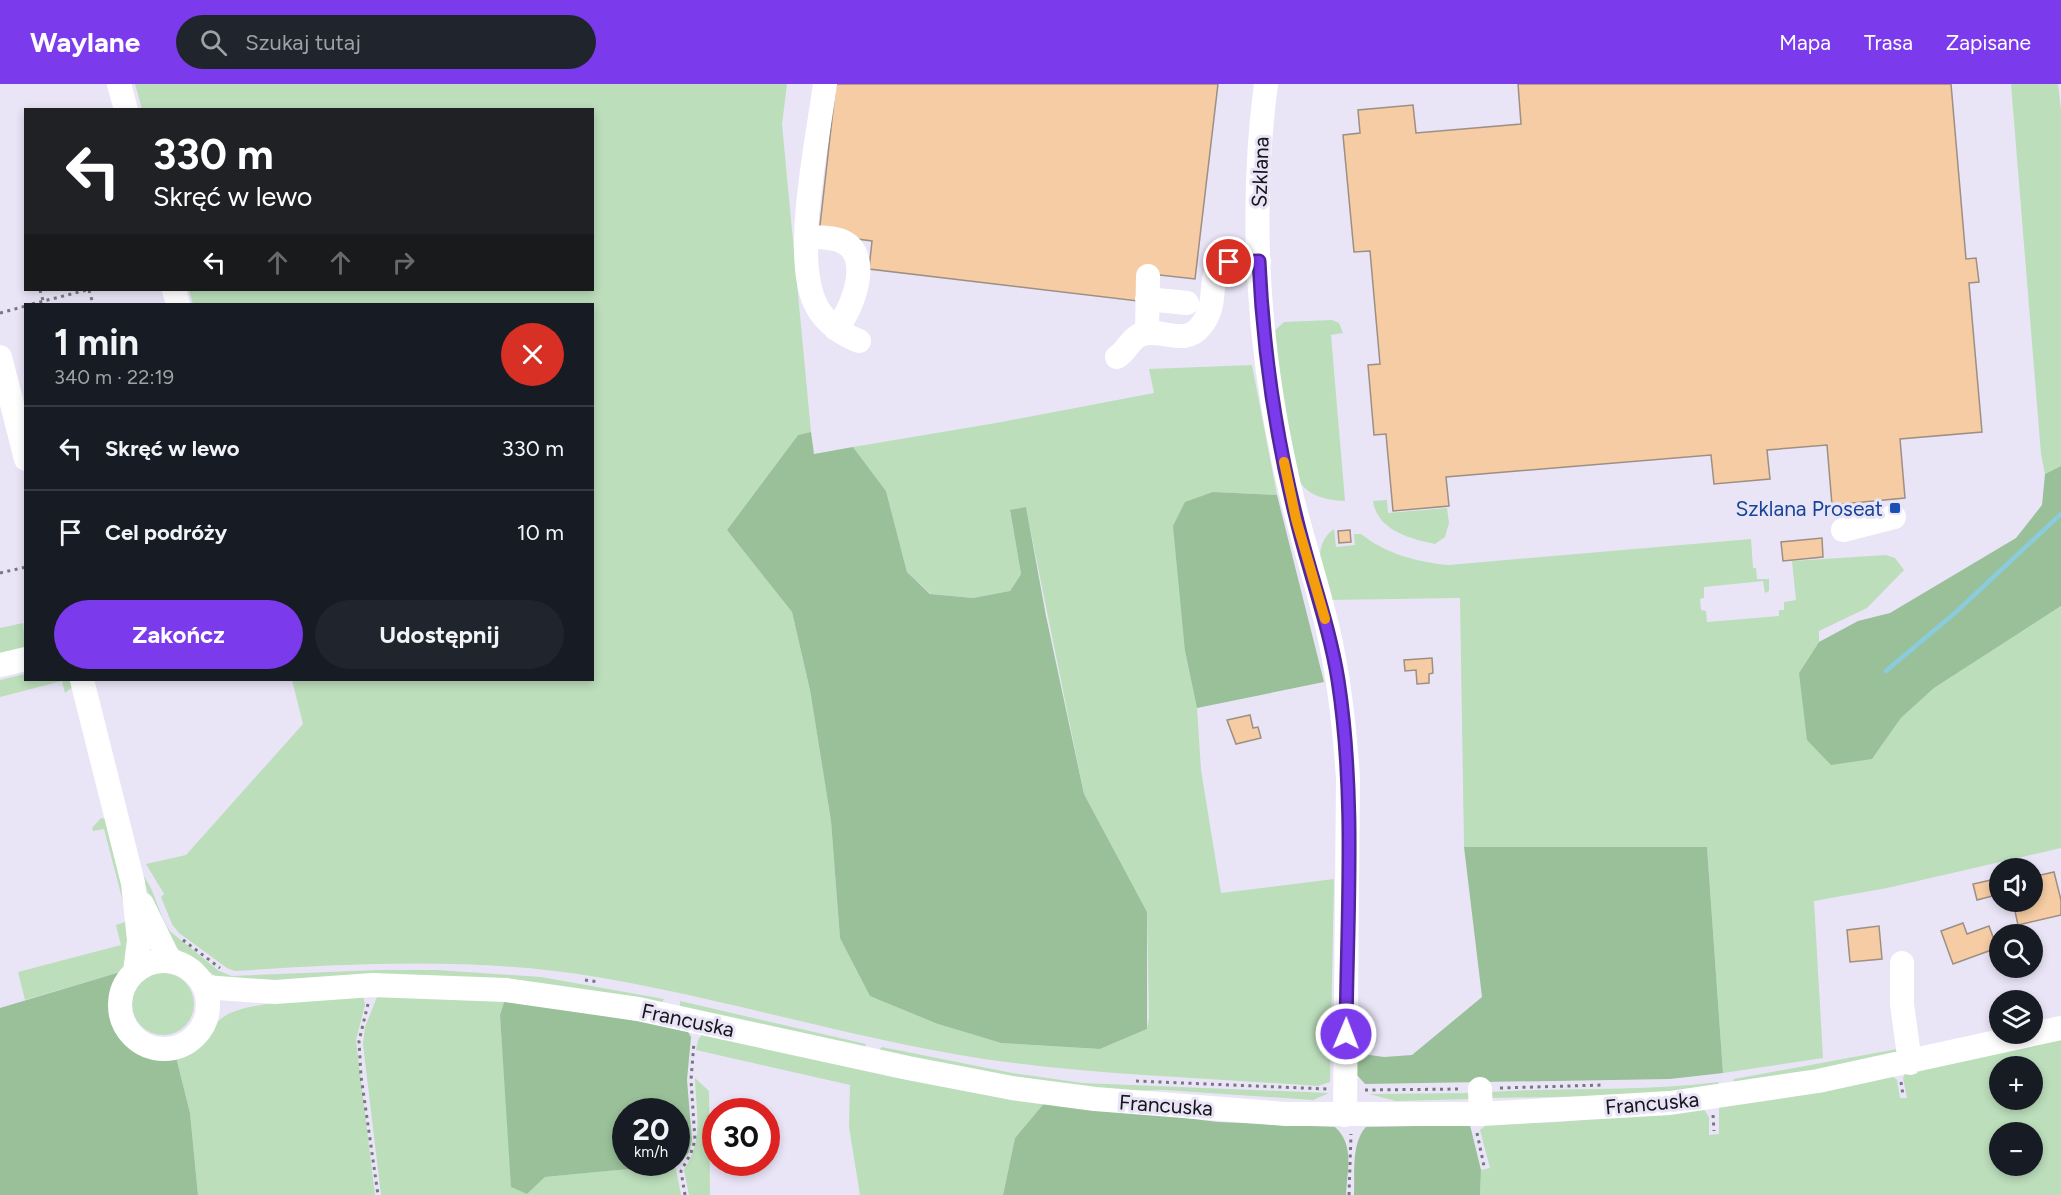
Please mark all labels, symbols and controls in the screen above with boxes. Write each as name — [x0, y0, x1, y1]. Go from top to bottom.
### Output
search box — [176, 15, 596, 69]
text: Waylane — [30, 25, 140, 59]
icon: search — [197, 26, 230, 59]
text: Szukaj tutaj — [245, 29, 361, 56]
text: Mapa — [1779, 30, 1831, 55]
text: Trasa — [1864, 30, 1913, 55]
text: Zapisane — [1946, 30, 2031, 55]
text: 330 m — [153, 129, 274, 180]
icon: left — [54, 132, 132, 210]
street label: Szklana — [1246, 136, 1274, 208]
text: Skręć w lewo — [153, 180, 313, 213]
pin — [1203, 236, 1254, 287]
icon: arrive — [1212, 245, 1245, 278]
icon: left — [198, 246, 231, 279]
icon: ahead — [261, 246, 294, 279]
icon: ahead — [324, 246, 357, 279]
icon: right — [387, 246, 420, 279]
text: 1 min — [54, 321, 139, 364]
button: close — [501, 323, 564, 386]
text: 340 m · 22:19 — [54, 365, 174, 389]
icon: left — [54, 432, 87, 465]
text: Skręć w lewo — [105, 435, 240, 462]
text: 330 m — [502, 435, 564, 462]
place label: Szklana Proseat — [1735, 496, 1883, 521]
marker: Szklana Proseat — [1888, 501, 1902, 515]
icon: arrive — [54, 516, 87, 549]
text: Cel podróży — [105, 519, 227, 546]
text: 10 m — [517, 519, 564, 546]
button: Zakończ — [54, 600, 303, 669]
button: Udostępnij — [315, 600, 564, 669]
map controls — [1989, 858, 2043, 1176]
button: sound — [1989, 858, 2043, 912]
button: search — [1989, 924, 2043, 978]
button: layers — [1989, 990, 2043, 1044]
street label: Francuska — [639, 998, 737, 1042]
position arrow — [1314, 1002, 1378, 1066]
button: + — [1989, 1056, 2043, 1110]
street label: Francuska — [1604, 1086, 1700, 1120]
street label: Francuska — [1118, 1089, 1214, 1121]
speed limit sign: 30 — [702, 1098, 780, 1176]
text: 20 — [633, 1111, 669, 1148]
button: − — [1989, 1122, 2043, 1176]
text: km/h — [634, 1143, 668, 1161]

